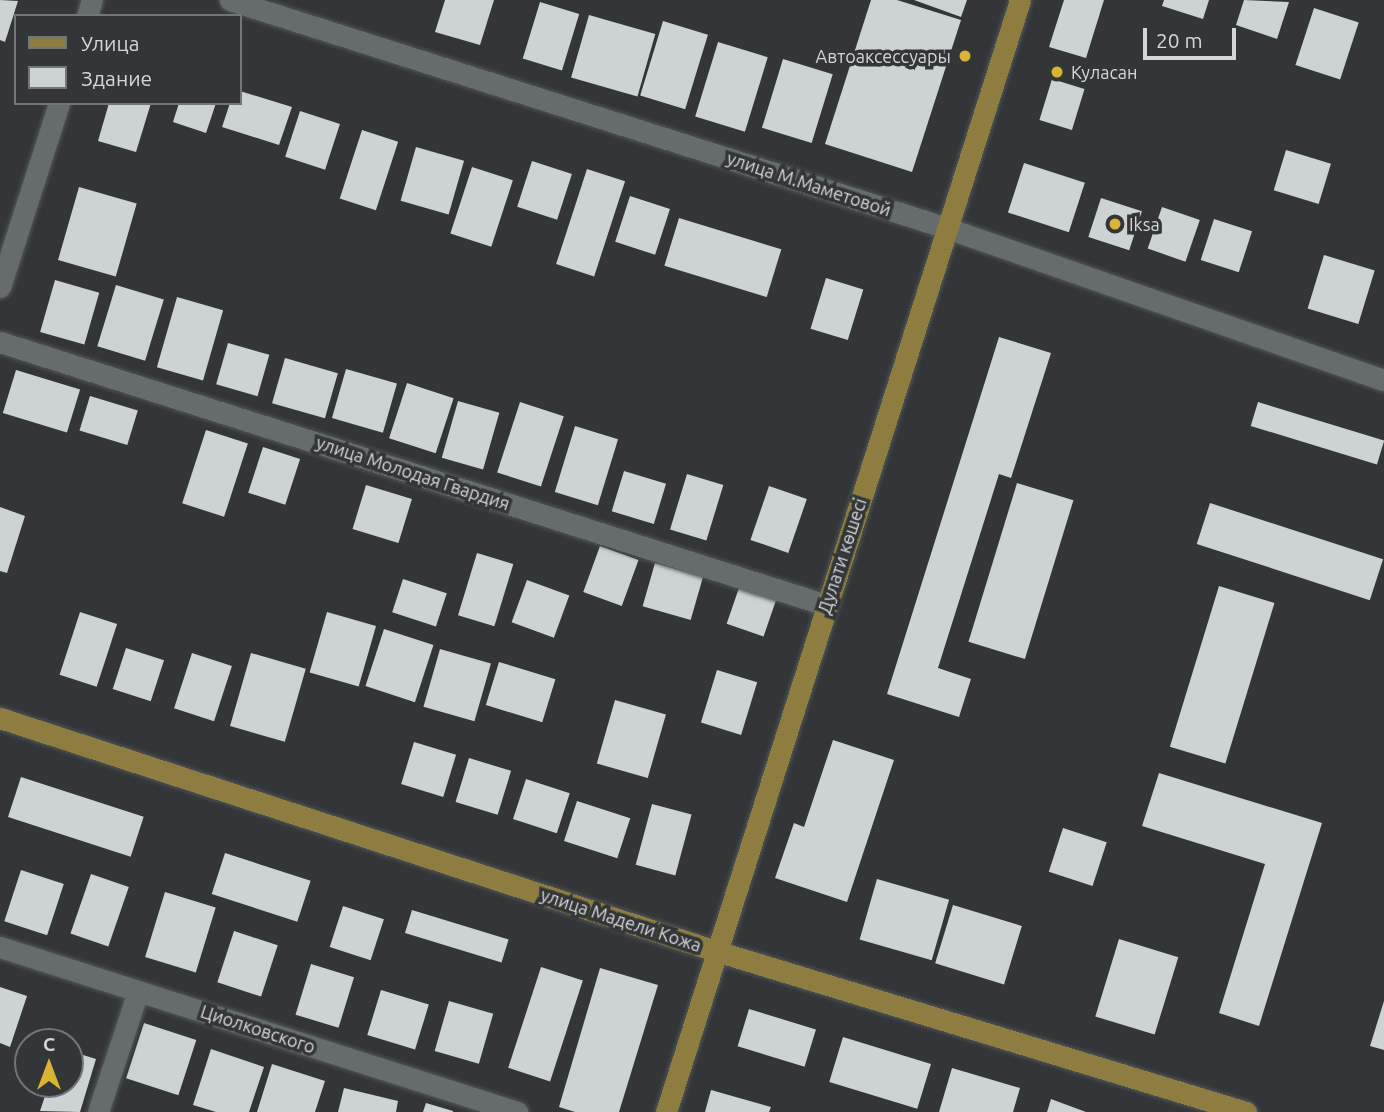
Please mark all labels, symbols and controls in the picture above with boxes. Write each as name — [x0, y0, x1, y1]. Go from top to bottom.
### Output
legend — [14, 14, 242, 105]
scale bar — [1146, 14, 1239, 58]
text: 20 m — [1156, 28, 1203, 52]
text: Улица — [81, 31, 139, 55]
place label: Автоаксессуары — [816, 45, 951, 67]
marker: Автоаксессуары — [957, 48, 973, 64]
place label: Куласан — [1071, 61, 1138, 83]
marker: Куласан — [1049, 64, 1065, 80]
text: Здание — [81, 66, 152, 90]
street label: улица М.Маметовой — [724, 147, 894, 221]
place label: Iksa — [1129, 213, 1160, 235]
marker: Iksa — [1107, 216, 1123, 232]
street label: улица Молодая Гвардия — [313, 431, 513, 515]
street label: Дулати көшесі — [813, 495, 871, 617]
street label: улица Мадели Кожа — [538, 884, 704, 956]
street label: Циолковского — [198, 1000, 318, 1058]
north arrow — [14, 1028, 84, 1098]
text: С — [43, 1033, 55, 1055]

